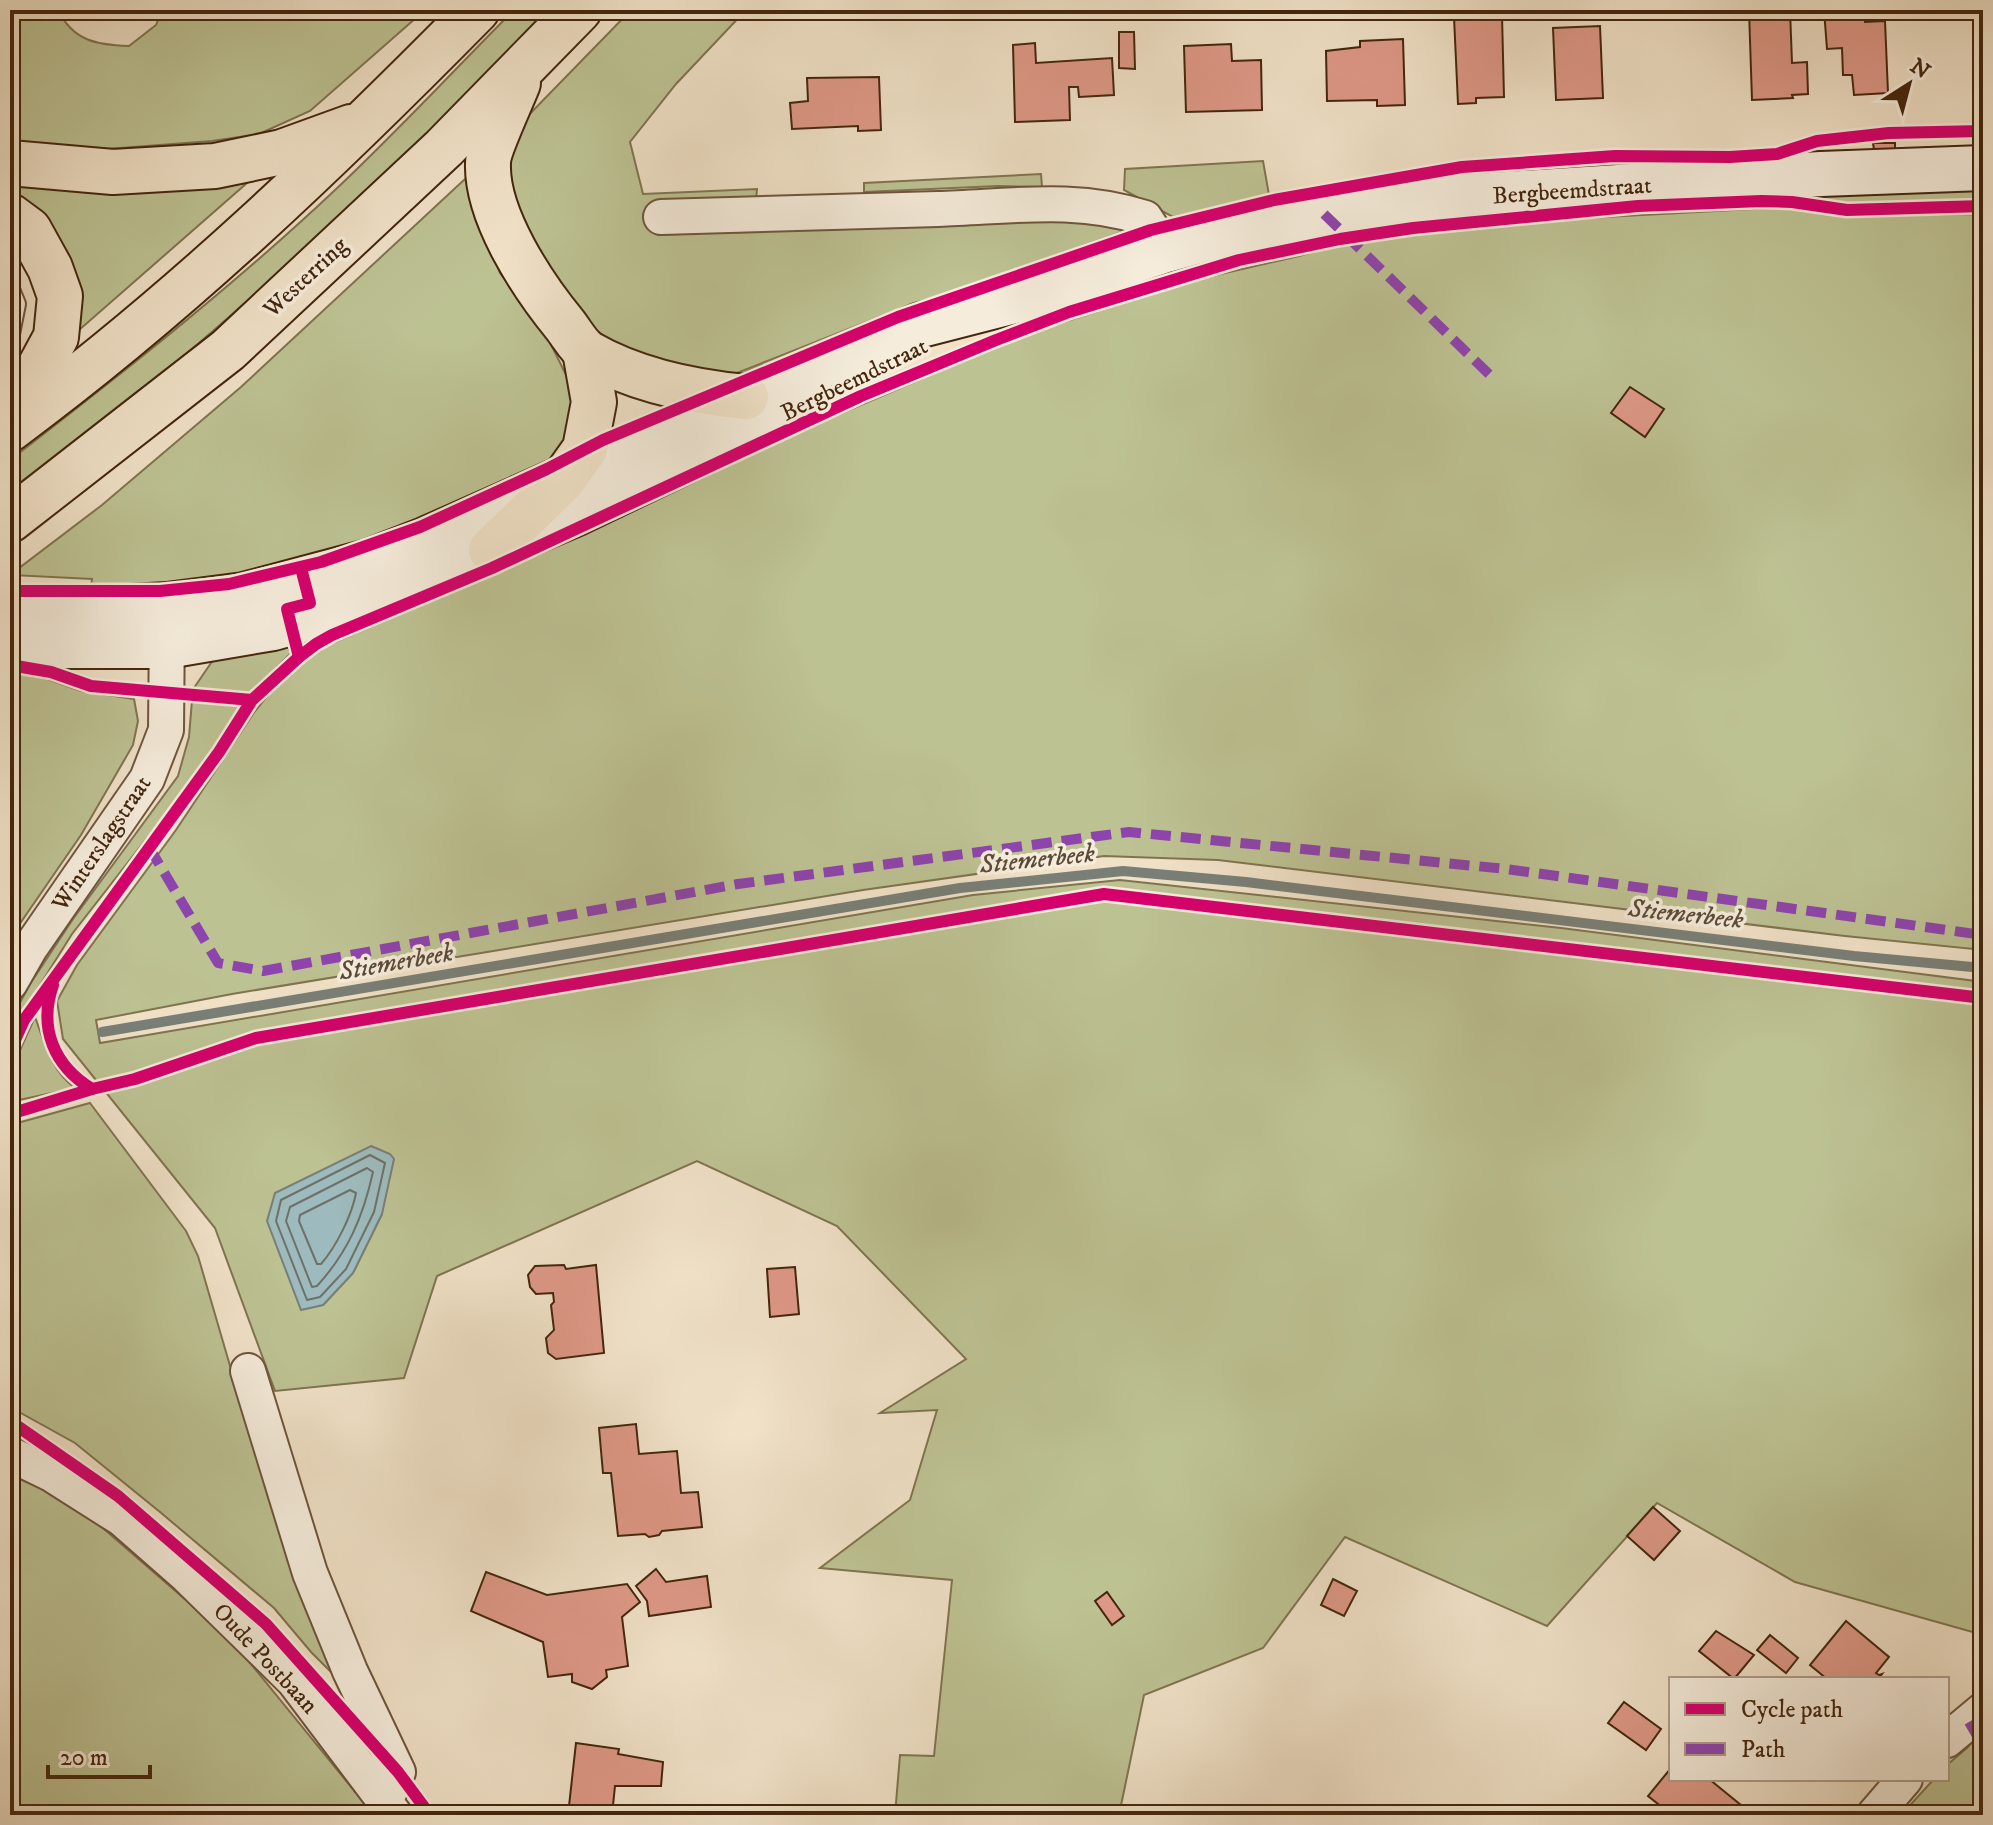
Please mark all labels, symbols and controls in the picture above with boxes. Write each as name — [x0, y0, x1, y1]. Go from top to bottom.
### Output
north arrow — [1869, 44, 1949, 124]
text: N — [1905, 53, 1935, 85]
street label: Bergbeemdstraat — [1491, 170, 1653, 212]
street label: Westerring — [256, 231, 354, 325]
street label: Bergbeemdstraat — [776, 331, 933, 428]
street label: Winterslagstraat — [45, 770, 158, 918]
water label: Stiemerbeek — [977, 837, 1097, 882]
water label: Stiemerbeek — [1626, 892, 1745, 937]
water label: Stiemerbeek — [335, 936, 456, 989]
street label: Oude Postbaan — [206, 1597, 325, 1721]
legend — [1669, 1677, 1949, 1781]
text: Cycle path — [1741, 1695, 1843, 1725]
scale bar — [48, 1729, 150, 1779]
text: Path — [1741, 1735, 1786, 1765]
text: 20 m — [60, 1743, 108, 1773]

